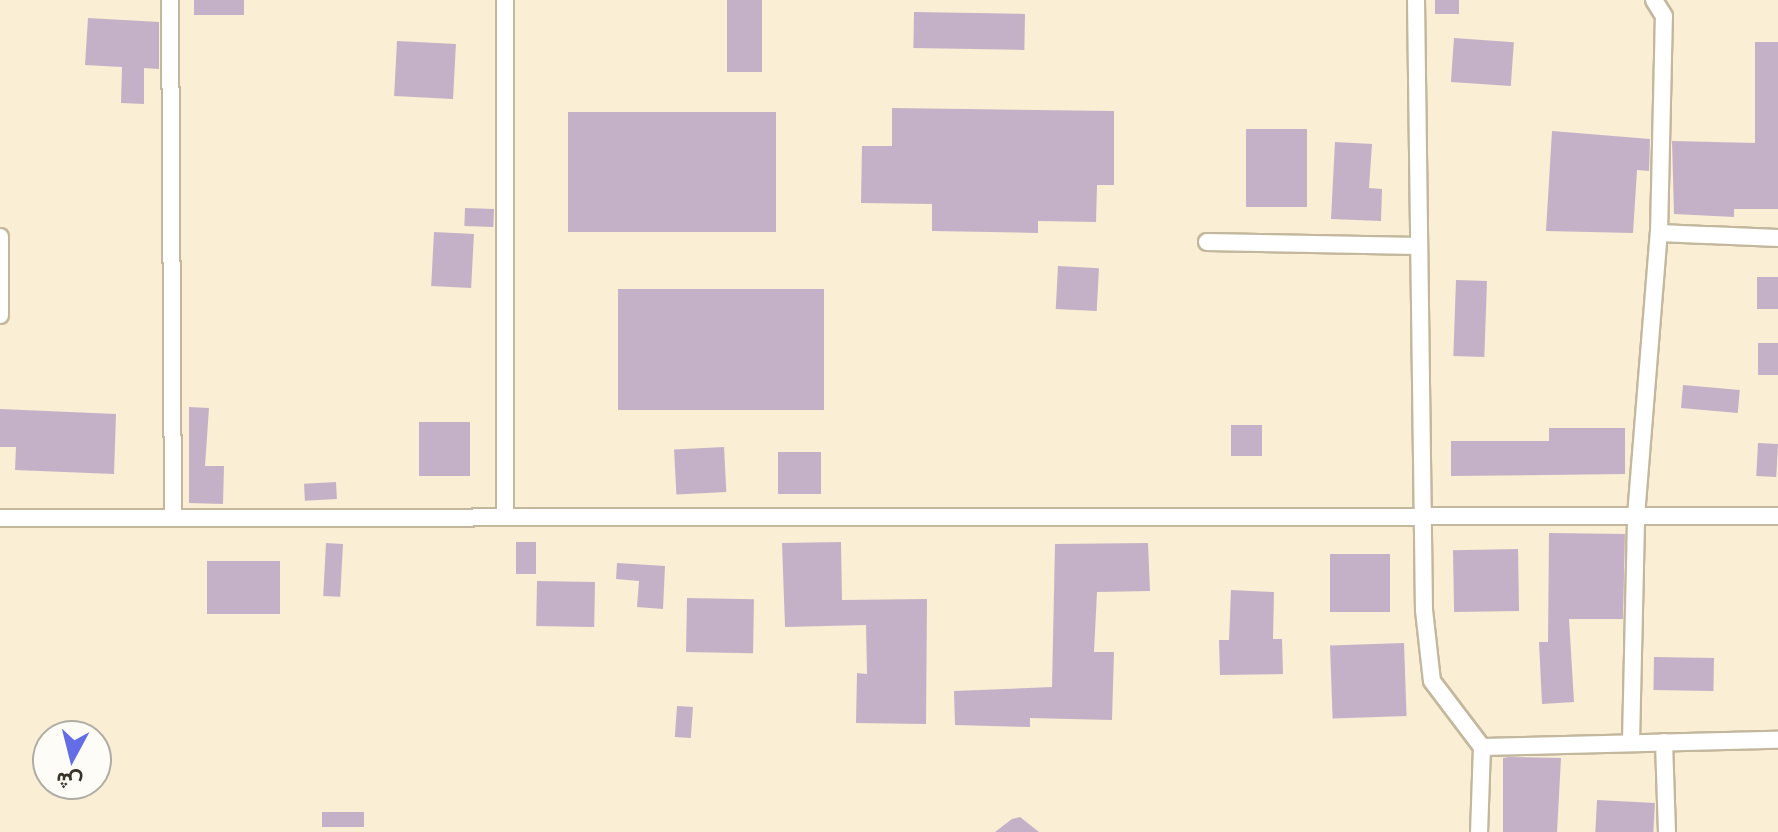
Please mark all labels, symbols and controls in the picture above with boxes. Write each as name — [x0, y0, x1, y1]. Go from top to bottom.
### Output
north arrow — [32, 720, 112, 800]
text: ش — [54, 766, 84, 797]

